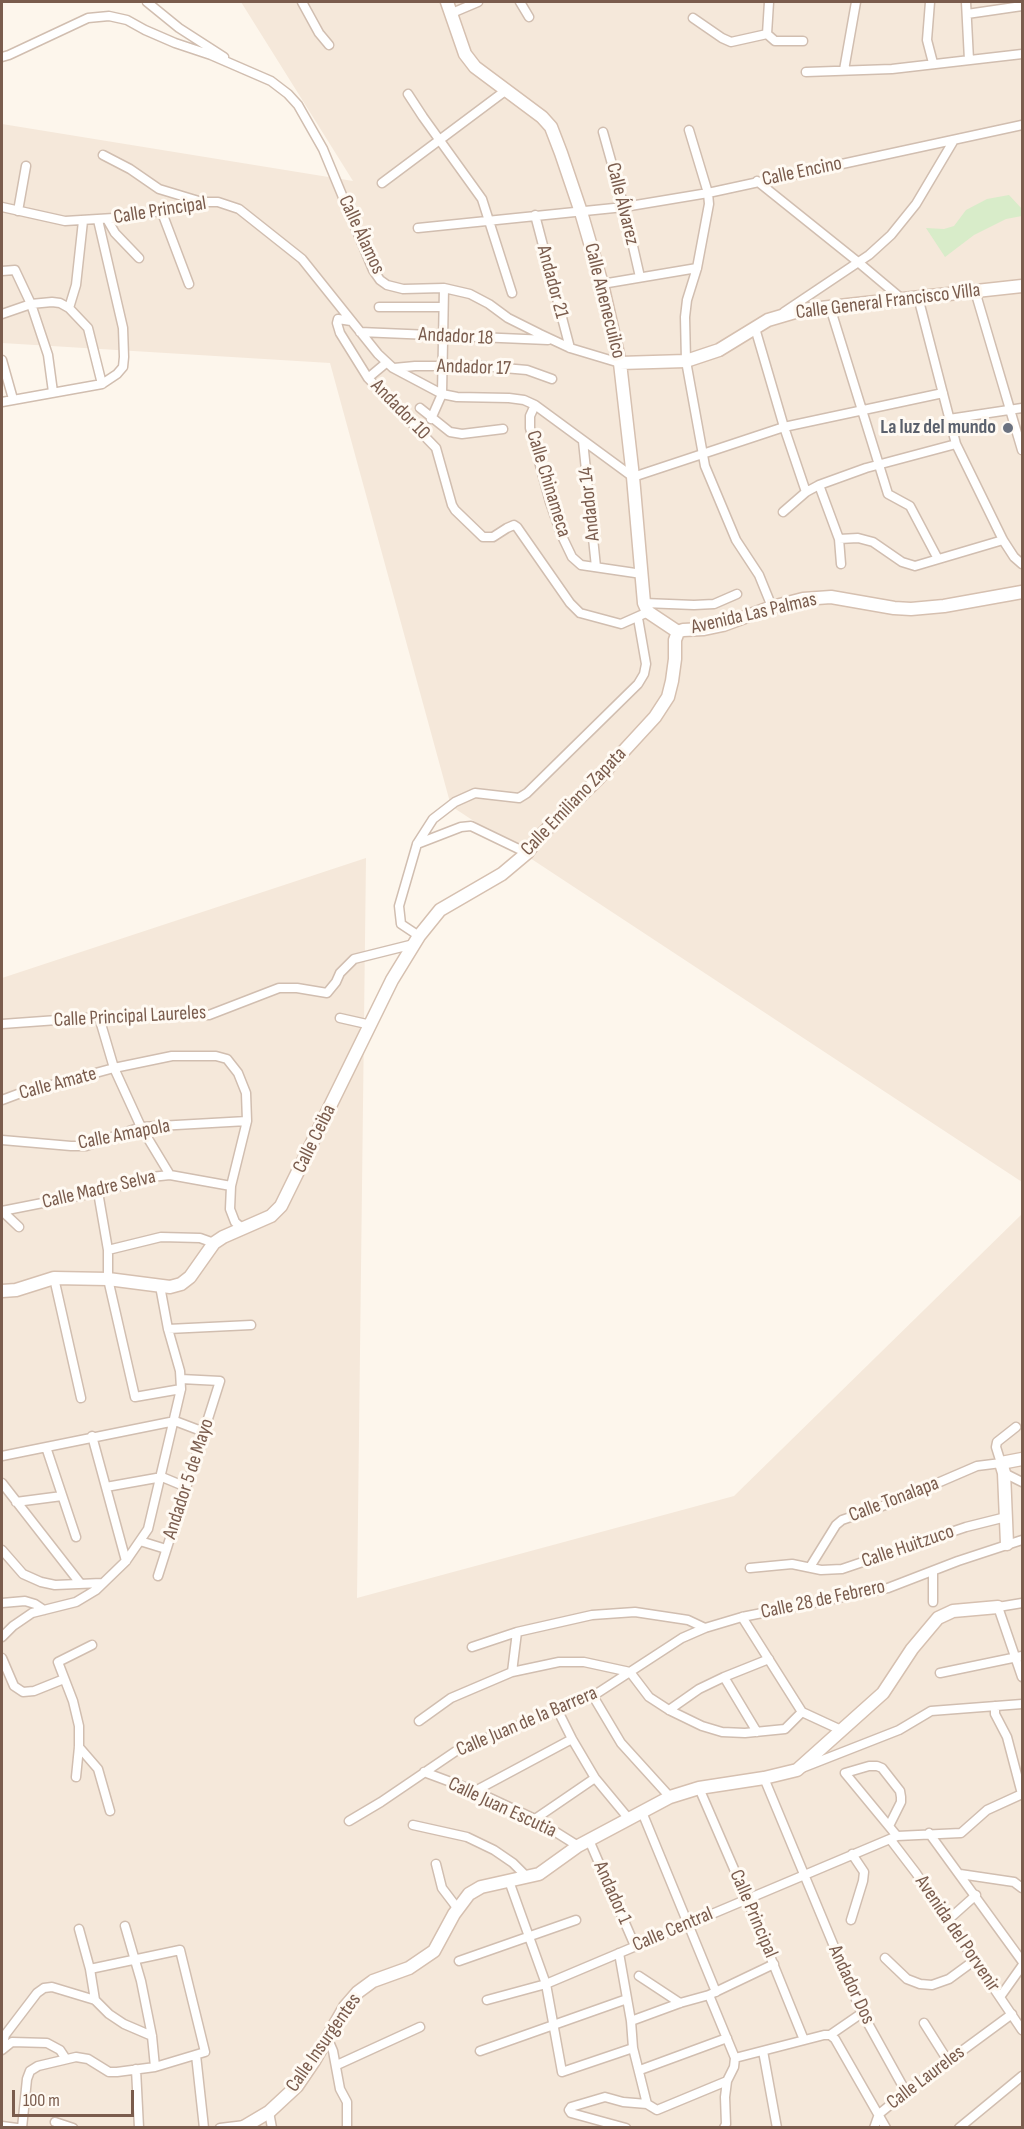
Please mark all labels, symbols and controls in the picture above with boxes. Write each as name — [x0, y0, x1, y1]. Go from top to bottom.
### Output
street label: Calle Encino — [760, 152, 844, 192]
street label: Calle Álvarez — [600, 160, 644, 248]
street label: Calle Principal — [112, 192, 208, 230]
street label: Calle Álamos — [332, 192, 390, 278]
street label: Calle Anenecuilco — [578, 241, 630, 361]
street label: Andador 21 — [531, 243, 573, 321]
street label: Calle General Francisco Villa — [794, 279, 982, 325]
street label: Andador 18 — [418, 323, 494, 351]
street label: Andador 17 — [437, 355, 511, 381]
street label: Andador 10 — [365, 375, 435, 445]
place label: La luz del mundo — [880, 416, 996, 440]
marker: La luz del mundo — [1001, 421, 1015, 435]
street label: Calle Chinameca — [520, 428, 576, 540]
street label: Andador 14 — [574, 466, 606, 542]
street label: Avenida Las Palmas — [689, 588, 819, 640]
street label: Calle Emiliano Zapata — [516, 743, 632, 861]
street label: Calle Principal Laureles — [53, 1001, 207, 1033]
street label: Calle Amate — [17, 1062, 99, 1106]
street label: Calle Ceiba — [288, 1101, 342, 1177]
street label: Calle Amapola — [76, 1114, 172, 1156]
street label: Calle Madre Selva — [40, 1165, 158, 1215]
street label: Andador 5 de Mayo — [158, 1416, 220, 1542]
street label: Calle Tonalapa — [846, 1472, 942, 1528]
street label: Calle Huitzuco — [859, 1520, 957, 1574]
street label: Calle 28 de Febrero — [759, 1575, 887, 1625]
street label: Calle Juan de la Barrera — [453, 1682, 601, 1762]
street label: Calle Juan Escutia — [444, 1772, 560, 1844]
street label: Andador 1 — [588, 1858, 636, 1928]
street label: Calle Principal — [724, 1866, 782, 1962]
street label: Avenida del Porvenir — [909, 1871, 1005, 1997]
street label: Calle Central — [629, 1902, 717, 1958]
street label: Andador Dos — [822, 1942, 880, 2028]
street label: Calle Insurgentes — [281, 1989, 367, 2097]
street label: Calle Laureles — [882, 2041, 970, 2115]
scale bar — [15, 2078, 136, 2116]
text: 100 m — [23, 2090, 60, 2111]

